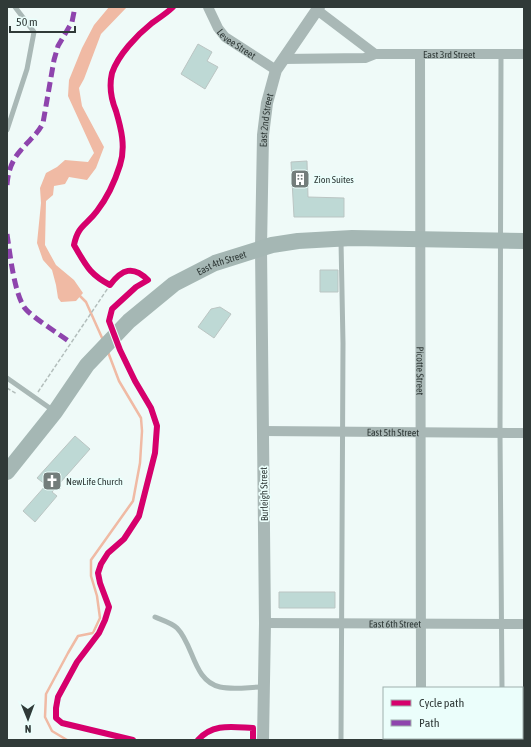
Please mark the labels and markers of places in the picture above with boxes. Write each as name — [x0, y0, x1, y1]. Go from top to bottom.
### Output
building icon: Zion Suites — [289, 168, 311, 190]
place label: Zion Suites — [314, 174, 354, 185]
church icon: NewLife Church — [41, 470, 63, 492]
place label: NewLife Church — [66, 476, 123, 487]

